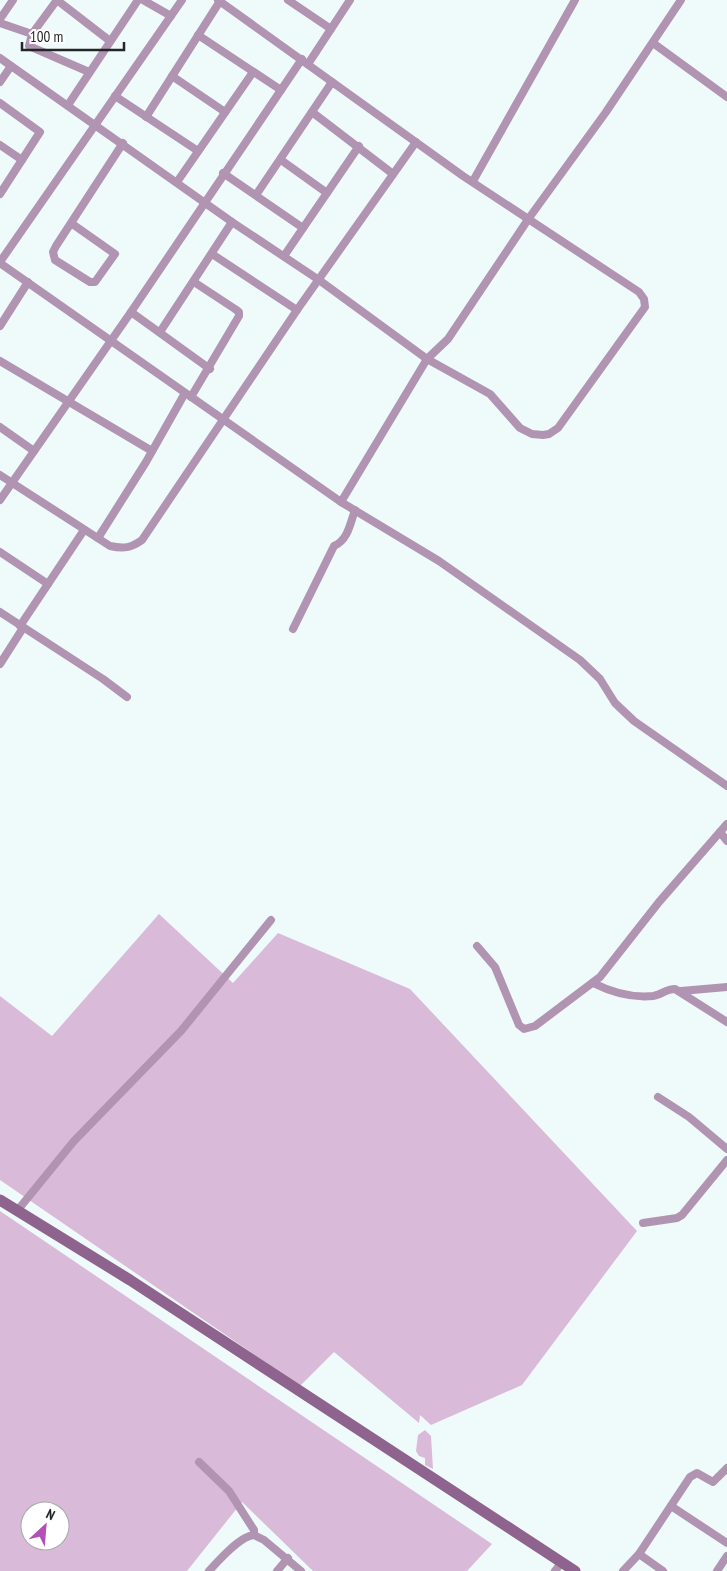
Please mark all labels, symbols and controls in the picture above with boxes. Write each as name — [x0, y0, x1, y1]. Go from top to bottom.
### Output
scale bar — [22, 20, 125, 52]
text: 100 m — [30, 27, 63, 46]
north arrow — [20, 1501, 70, 1551]
text: N — [43, 1505, 58, 1524]

